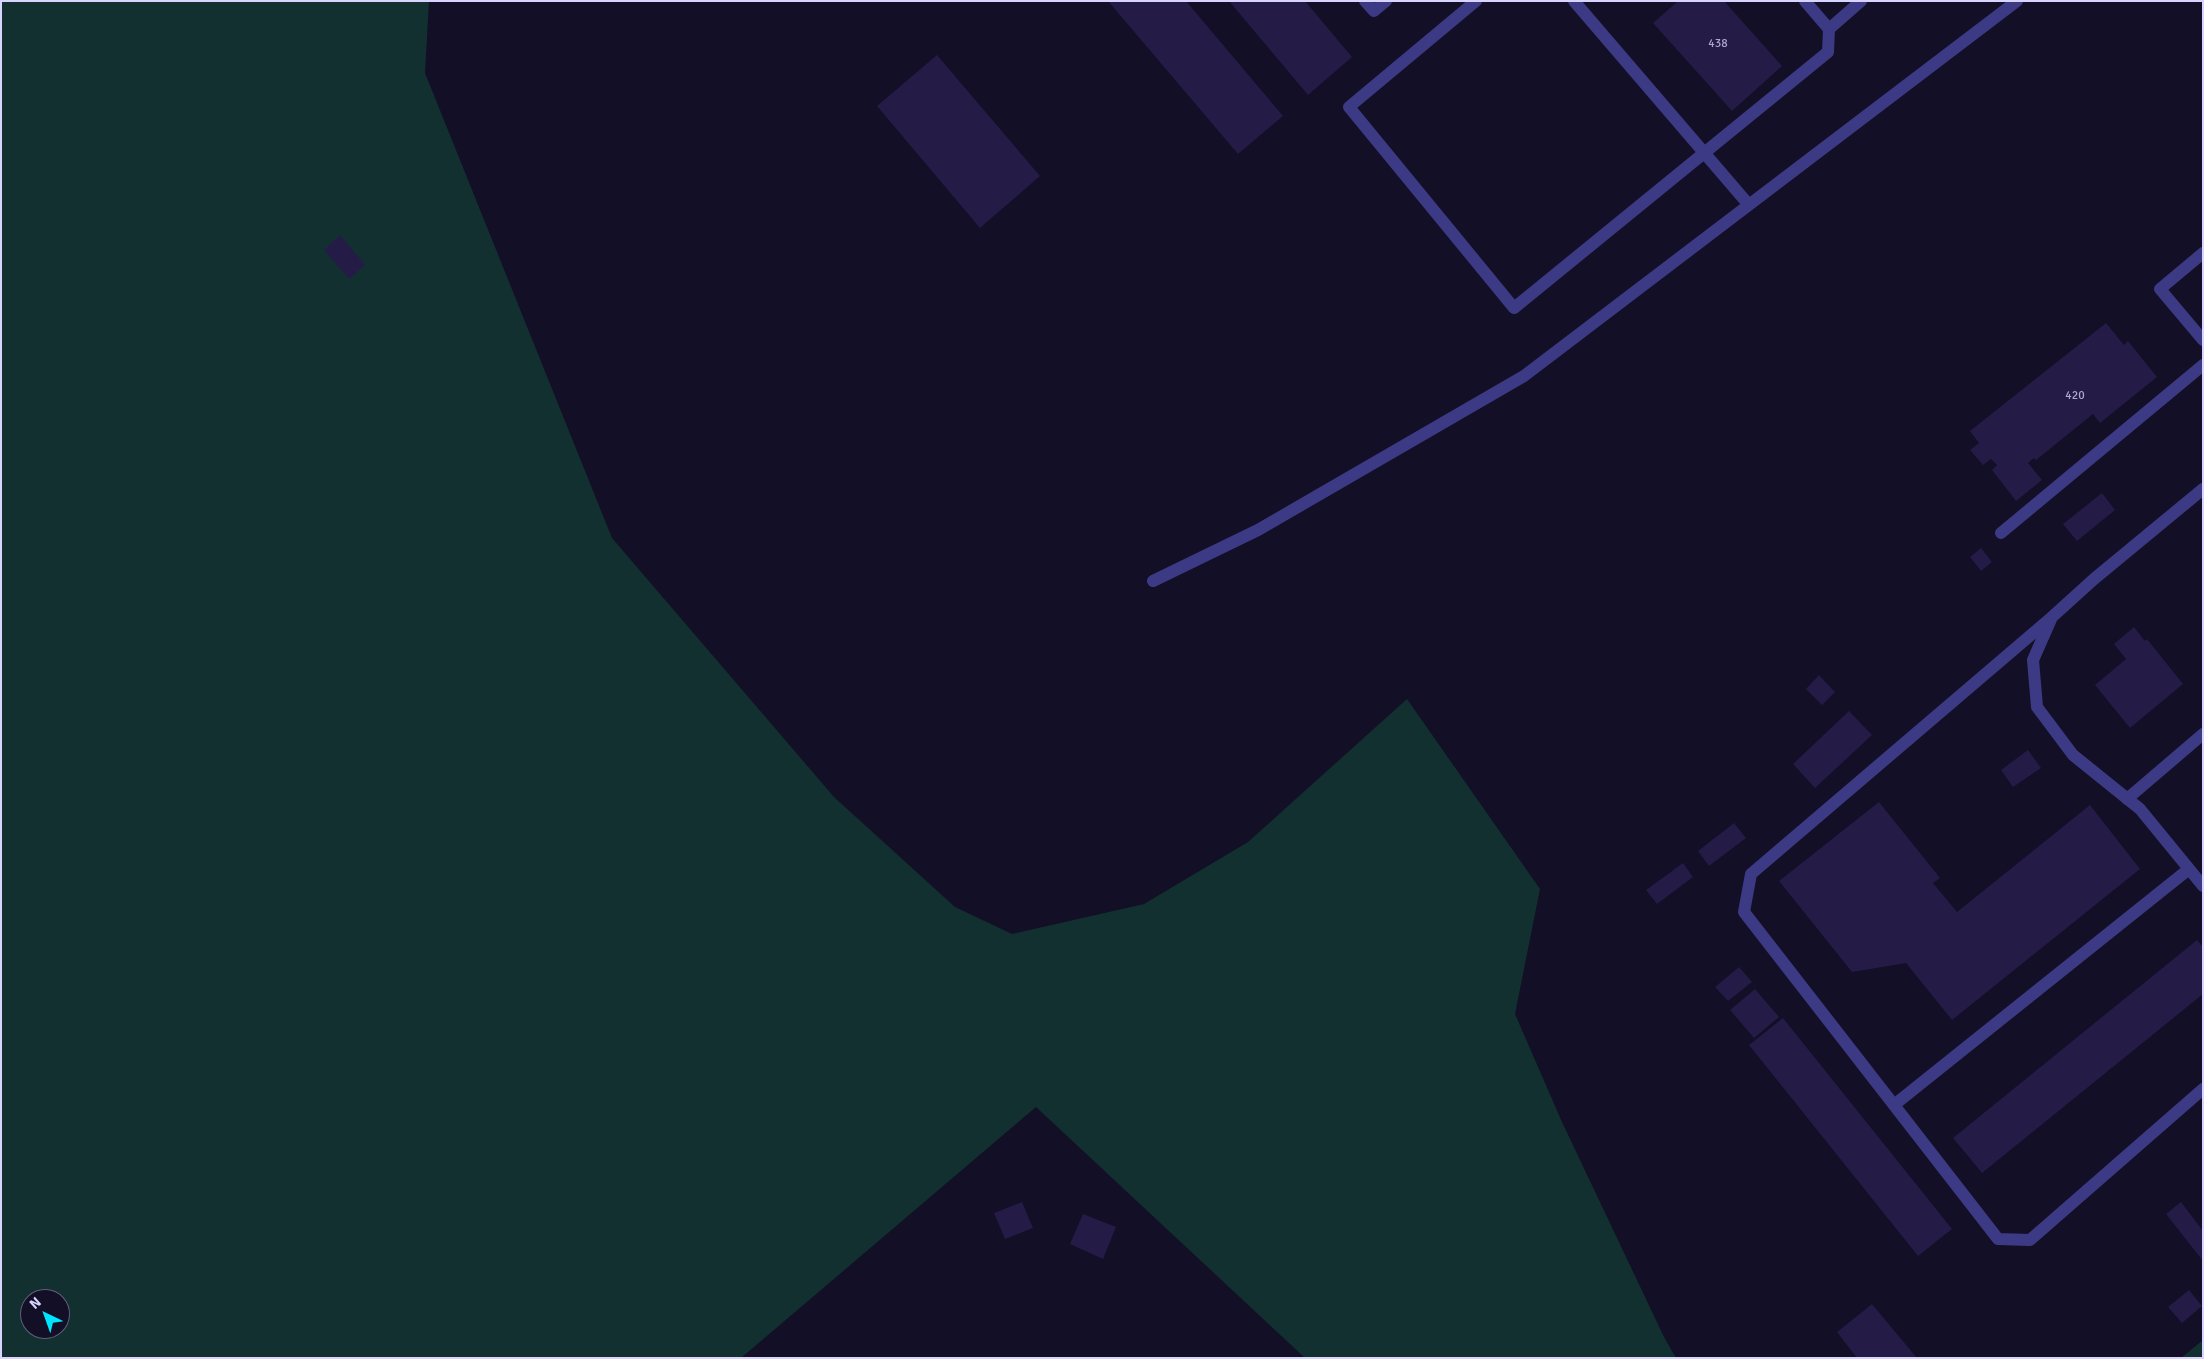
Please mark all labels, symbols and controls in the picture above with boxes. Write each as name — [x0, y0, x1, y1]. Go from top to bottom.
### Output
house number: 438 — [1708, 37, 1728, 51]
house number: 420 — [2065, 389, 2085, 403]
north arrow — [20, 1289, 70, 1339]
text: N — [26, 1294, 45, 1313]

